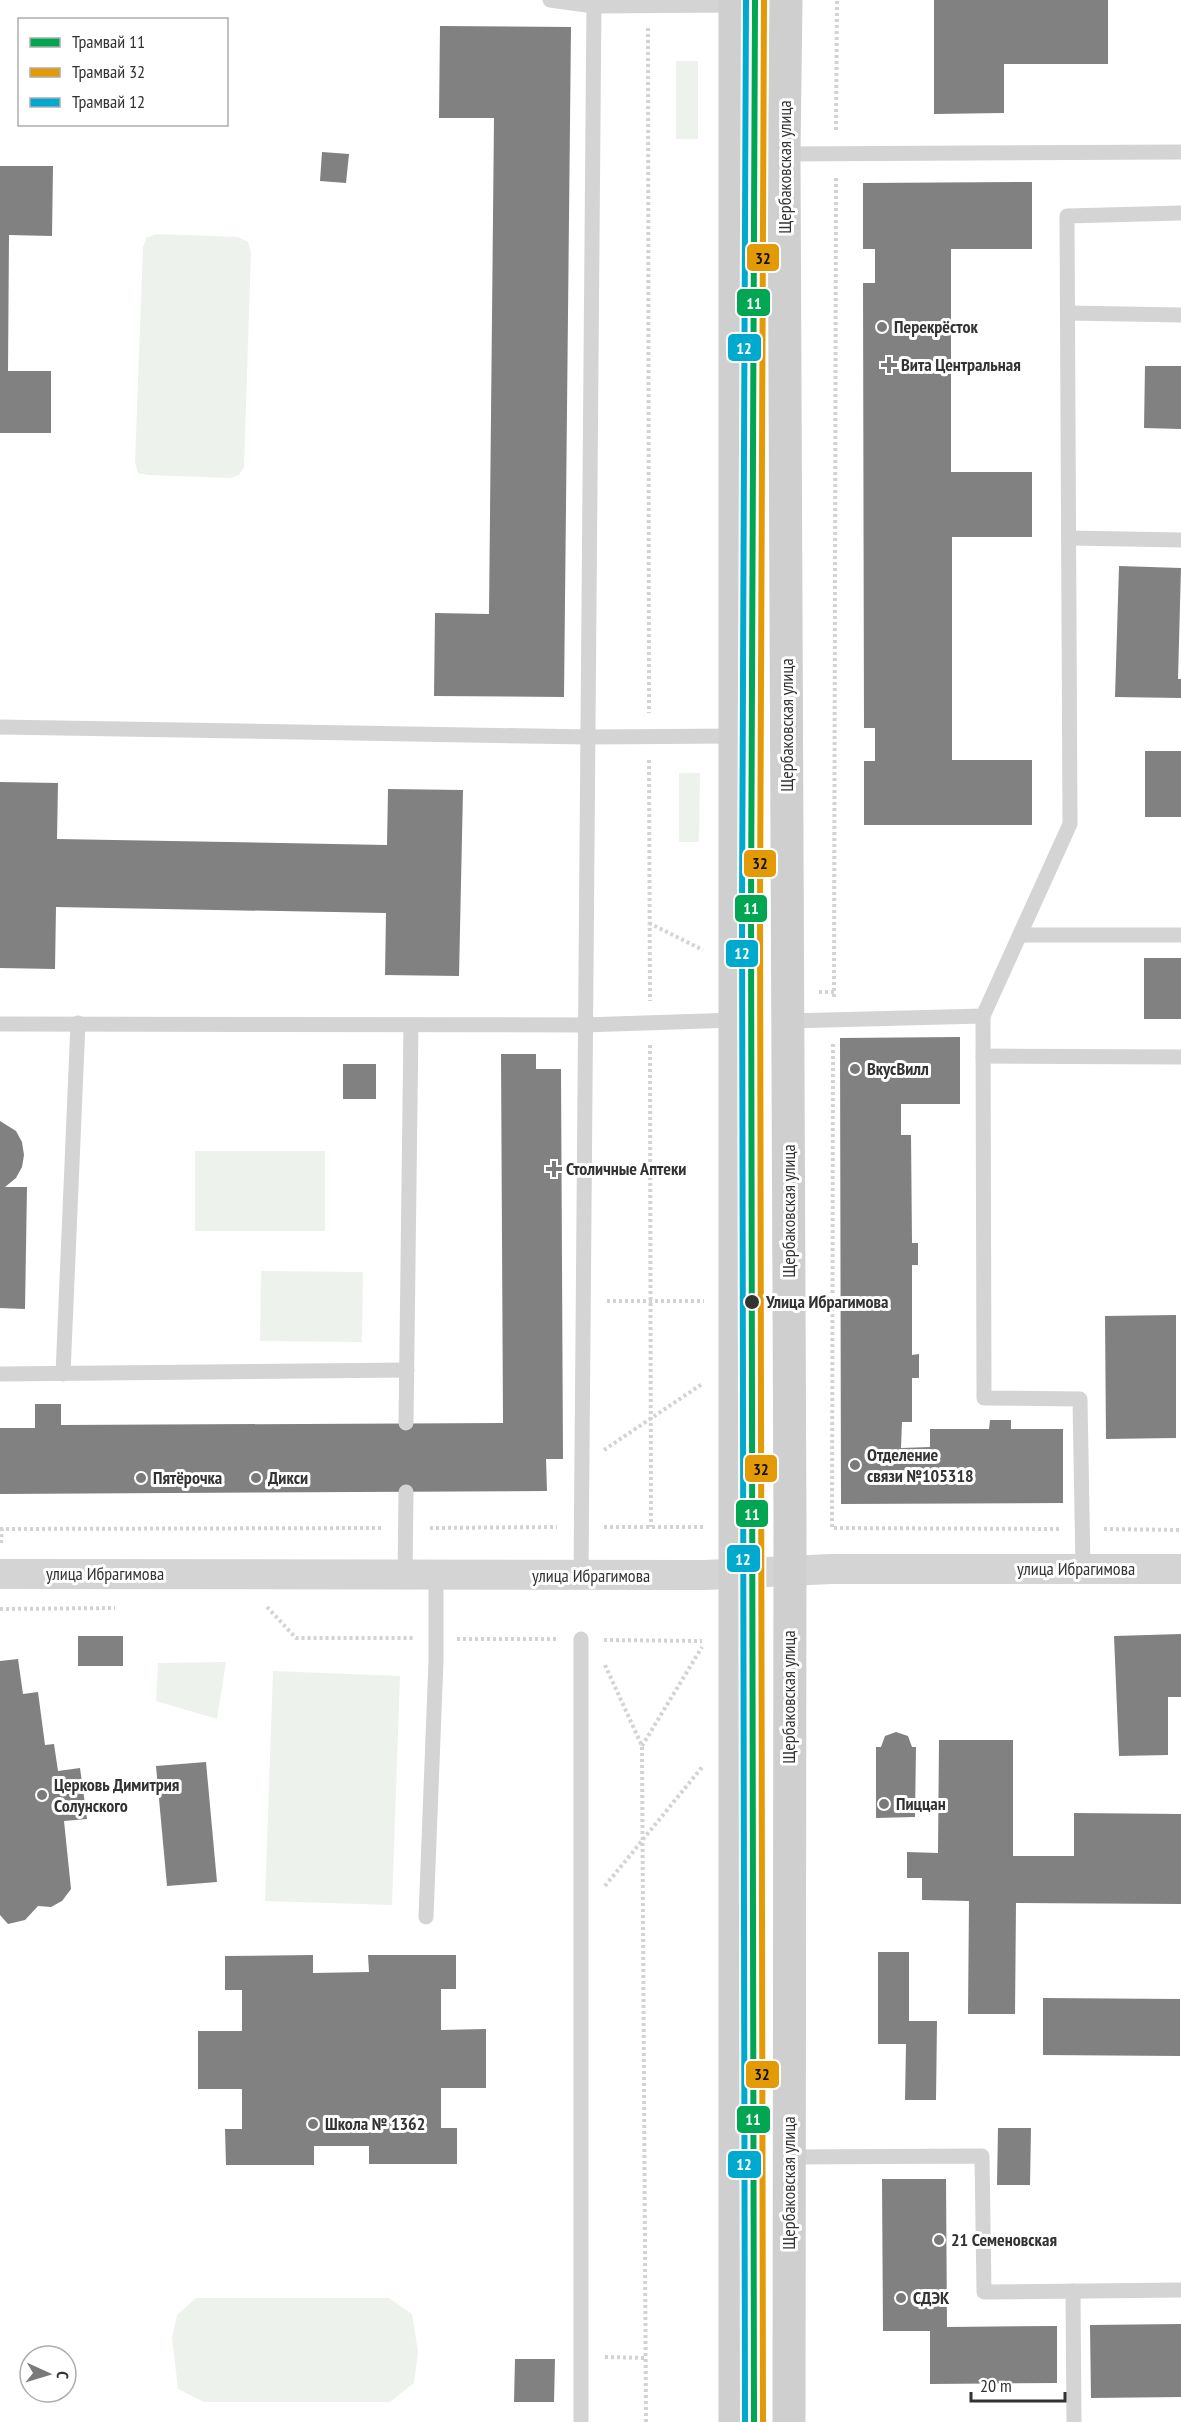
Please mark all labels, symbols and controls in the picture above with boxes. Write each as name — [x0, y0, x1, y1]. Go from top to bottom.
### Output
legend — [18, 18, 228, 126]
text: Трамвай 11 — [72, 30, 145, 53]
text: Трамвай 32 — [72, 60, 145, 83]
text: Трамвай 12 — [72, 90, 145, 113]
street label: Щербаковская улица — [773, 100, 796, 234]
line badge: 32 — [746, 243, 780, 272]
text: 32 — [755, 248, 771, 268]
line badge: 11 — [736, 288, 771, 317]
text: 11 — [746, 293, 762, 313]
place label: Перекрёсток — [894, 315, 978, 338]
marker: Перекрёсток — [875, 320, 889, 334]
line badge: 12 — [727, 333, 762, 362]
text: 12 — [736, 338, 752, 358]
place label: Вита Центральная — [901, 353, 1021, 376]
marker: Вита Центральная — [882, 358, 896, 372]
street label: Щербаковская улица — [775, 658, 798, 792]
line badge: 32 — [743, 849, 777, 878]
text: 32 — [752, 853, 768, 873]
line badge: 11 — [734, 894, 768, 923]
text: 11 — [743, 898, 759, 918]
line badge: 12 — [725, 939, 759, 968]
text: 12 — [734, 943, 750, 963]
place label: ВкусВилл — [867, 1057, 929, 1080]
marker: ВкусВилл — [848, 1062, 862, 1076]
street label: Щербаковская улица — [777, 1144, 800, 1278]
place label: Столичные Аптеки — [566, 1157, 686, 1180]
marker: Столичные Аптеки — [547, 1162, 561, 1176]
place label: Улица Ибрагимова — [765, 1290, 889, 1313]
marker: Улица Ибрагимова — [743, 1293, 761, 1311]
place label: Отделение связи №105318 — [867, 1443, 974, 1487]
line badge: 32 — [744, 1454, 778, 1483]
marker: Отделение связи №105318 — [848, 1458, 862, 1472]
text: 32 — [753, 1459, 769, 1479]
place label: Пятёрочка — [153, 1466, 222, 1489]
place label: Дикси — [268, 1466, 308, 1489]
marker: Пятёрочка — [134, 1471, 148, 1485]
marker: Дикси — [249, 1471, 263, 1485]
line badge: 11 — [735, 1499, 769, 1528]
text: 11 — [744, 1504, 760, 1524]
line badge: 12 — [726, 1544, 761, 1573]
text: 12 — [735, 1549, 751, 1569]
street label: улица Ибрагимова — [1017, 1557, 1135, 1580]
street label: улица Ибрагимова — [46, 1562, 164, 1585]
street label: улица Ибрагимова — [532, 1564, 650, 1587]
street label: Щербаковская улица — [777, 1630, 800, 1764]
place label: Церковь Димитрия Солунского — [54, 1773, 179, 1817]
marker: Церковь Димитрия Солунского — [35, 1788, 49, 1802]
place label: Пиццан — [896, 1792, 946, 1815]
marker: Пиццан — [877, 1797, 891, 1811]
line badge: 32 — [745, 2060, 780, 2089]
text: 32 — [754, 2064, 770, 2084]
line badge: 11 — [736, 2105, 771, 2134]
text: 11 — [745, 2109, 761, 2129]
place label: Школа № 1362 — [325, 2112, 425, 2135]
street label: Щербаковская улица — [777, 2116, 800, 2250]
marker: Школа № 1362 — [306, 2117, 320, 2131]
line badge: 12 — [727, 2150, 762, 2179]
text: 12 — [736, 2154, 752, 2174]
place label: 21 Семеновская — [951, 2228, 1057, 2251]
marker: 21 Семеновская — [932, 2233, 946, 2247]
place label: СДЭК — [913, 2286, 950, 2309]
marker: СДЭК — [894, 2291, 908, 2305]
north arrow — [18, 2344, 78, 2404]
scale bar — [971, 2365, 1066, 2403]
text: С — [53, 2371, 73, 2380]
text: 20 m — [980, 2374, 1012, 2397]

